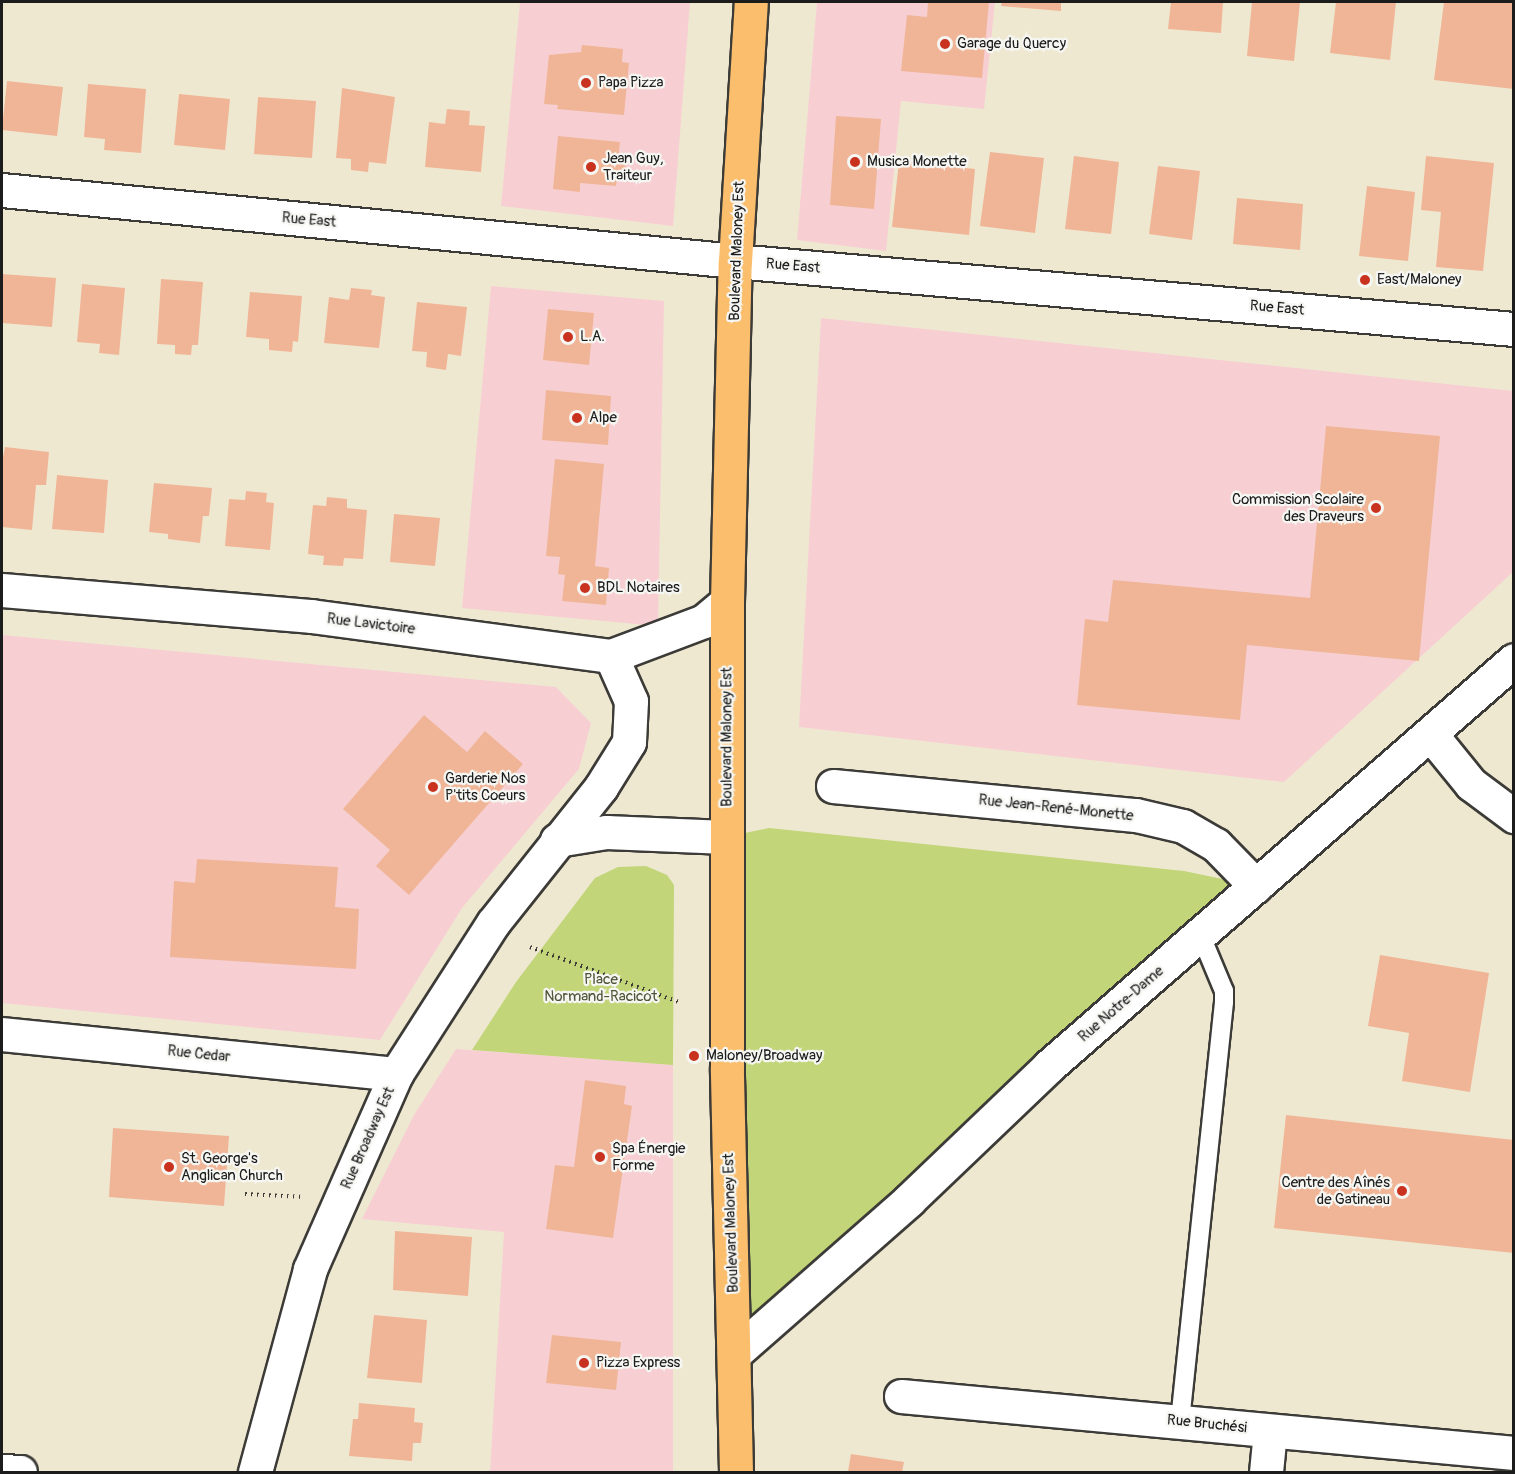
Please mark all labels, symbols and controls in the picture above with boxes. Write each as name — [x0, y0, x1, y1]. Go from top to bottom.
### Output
place label: Garage du Quercy — [957, 35, 1066, 53]
marker: Garage du Quercy — [938, 37, 952, 51]
place label: Papa Pizza — [598, 74, 664, 92]
marker: Papa Pizza — [579, 76, 593, 90]
place label: Jean Guy, Traiteur — [603, 149, 664, 184]
place label: Musica Monette — [867, 153, 967, 171]
marker: Musica Monette — [848, 155, 862, 169]
marker: Jean Guy, Traiteur — [584, 160, 598, 174]
street label: Boulevard Maloney Est — [726, 181, 748, 321]
street label: Rue East — [281, 209, 337, 231]
street label: Rue East — [765, 255, 821, 277]
place label: East/Maloney — [1377, 271, 1461, 289]
marker: East/Maloney — [1358, 273, 1372, 287]
street label: Rue East — [1249, 297, 1305, 319]
place label: L.A. — [580, 328, 605, 346]
marker: L.A. — [561, 330, 575, 344]
place label: Alpe — [589, 409, 617, 427]
marker: Alpe — [570, 411, 584, 425]
place label: Commission Scolaire des Draveurs — [1232, 490, 1364, 525]
marker: Commission Scolaire des Draveurs — [1369, 501, 1383, 515]
place label: BDL Notaires — [597, 579, 680, 597]
marker: BDL Notaires — [578, 581, 592, 595]
street label: Rue Lavictoire — [326, 610, 416, 638]
street label: Boulevard Maloney Est — [718, 667, 736, 807]
place label: Garderie Nos P'tits Coeurs — [445, 769, 525, 804]
marker: Garderie Nos P'tits Coeurs — [426, 780, 440, 794]
street label: Rue Jean-René-Monette — [978, 791, 1134, 825]
street label: Rue Notre-Dame — [1075, 962, 1167, 1046]
park label: Place Normand-Racicot — [544, 970, 658, 1005]
street label: Rue Cedar — [167, 1042, 231, 1066]
place label: Maloney/Broadway — [706, 1047, 822, 1065]
marker: Maloney/Broadway — [687, 1049, 701, 1063]
street label: Rue Broadway Est — [337, 1084, 399, 1192]
place label: Spa Énergie Forme — [612, 1139, 685, 1174]
place label: St. George's Anglican Church — [181, 1149, 283, 1184]
marker: Spa Énergie Forme — [593, 1150, 607, 1164]
street label: Boulevard Maloney Est — [720, 1153, 742, 1293]
marker: St. George's Anglican Church — [162, 1160, 176, 1174]
place label: Centre des Aînés de Gatineau — [1281, 1173, 1390, 1208]
marker: Centre des Aînés de Gatineau — [1395, 1184, 1409, 1198]
place label: Pizza Express — [596, 1354, 680, 1372]
marker: Pizza Express — [577, 1356, 591, 1370]
street label: Rue Bruchési — [1166, 1411, 1248, 1437]

